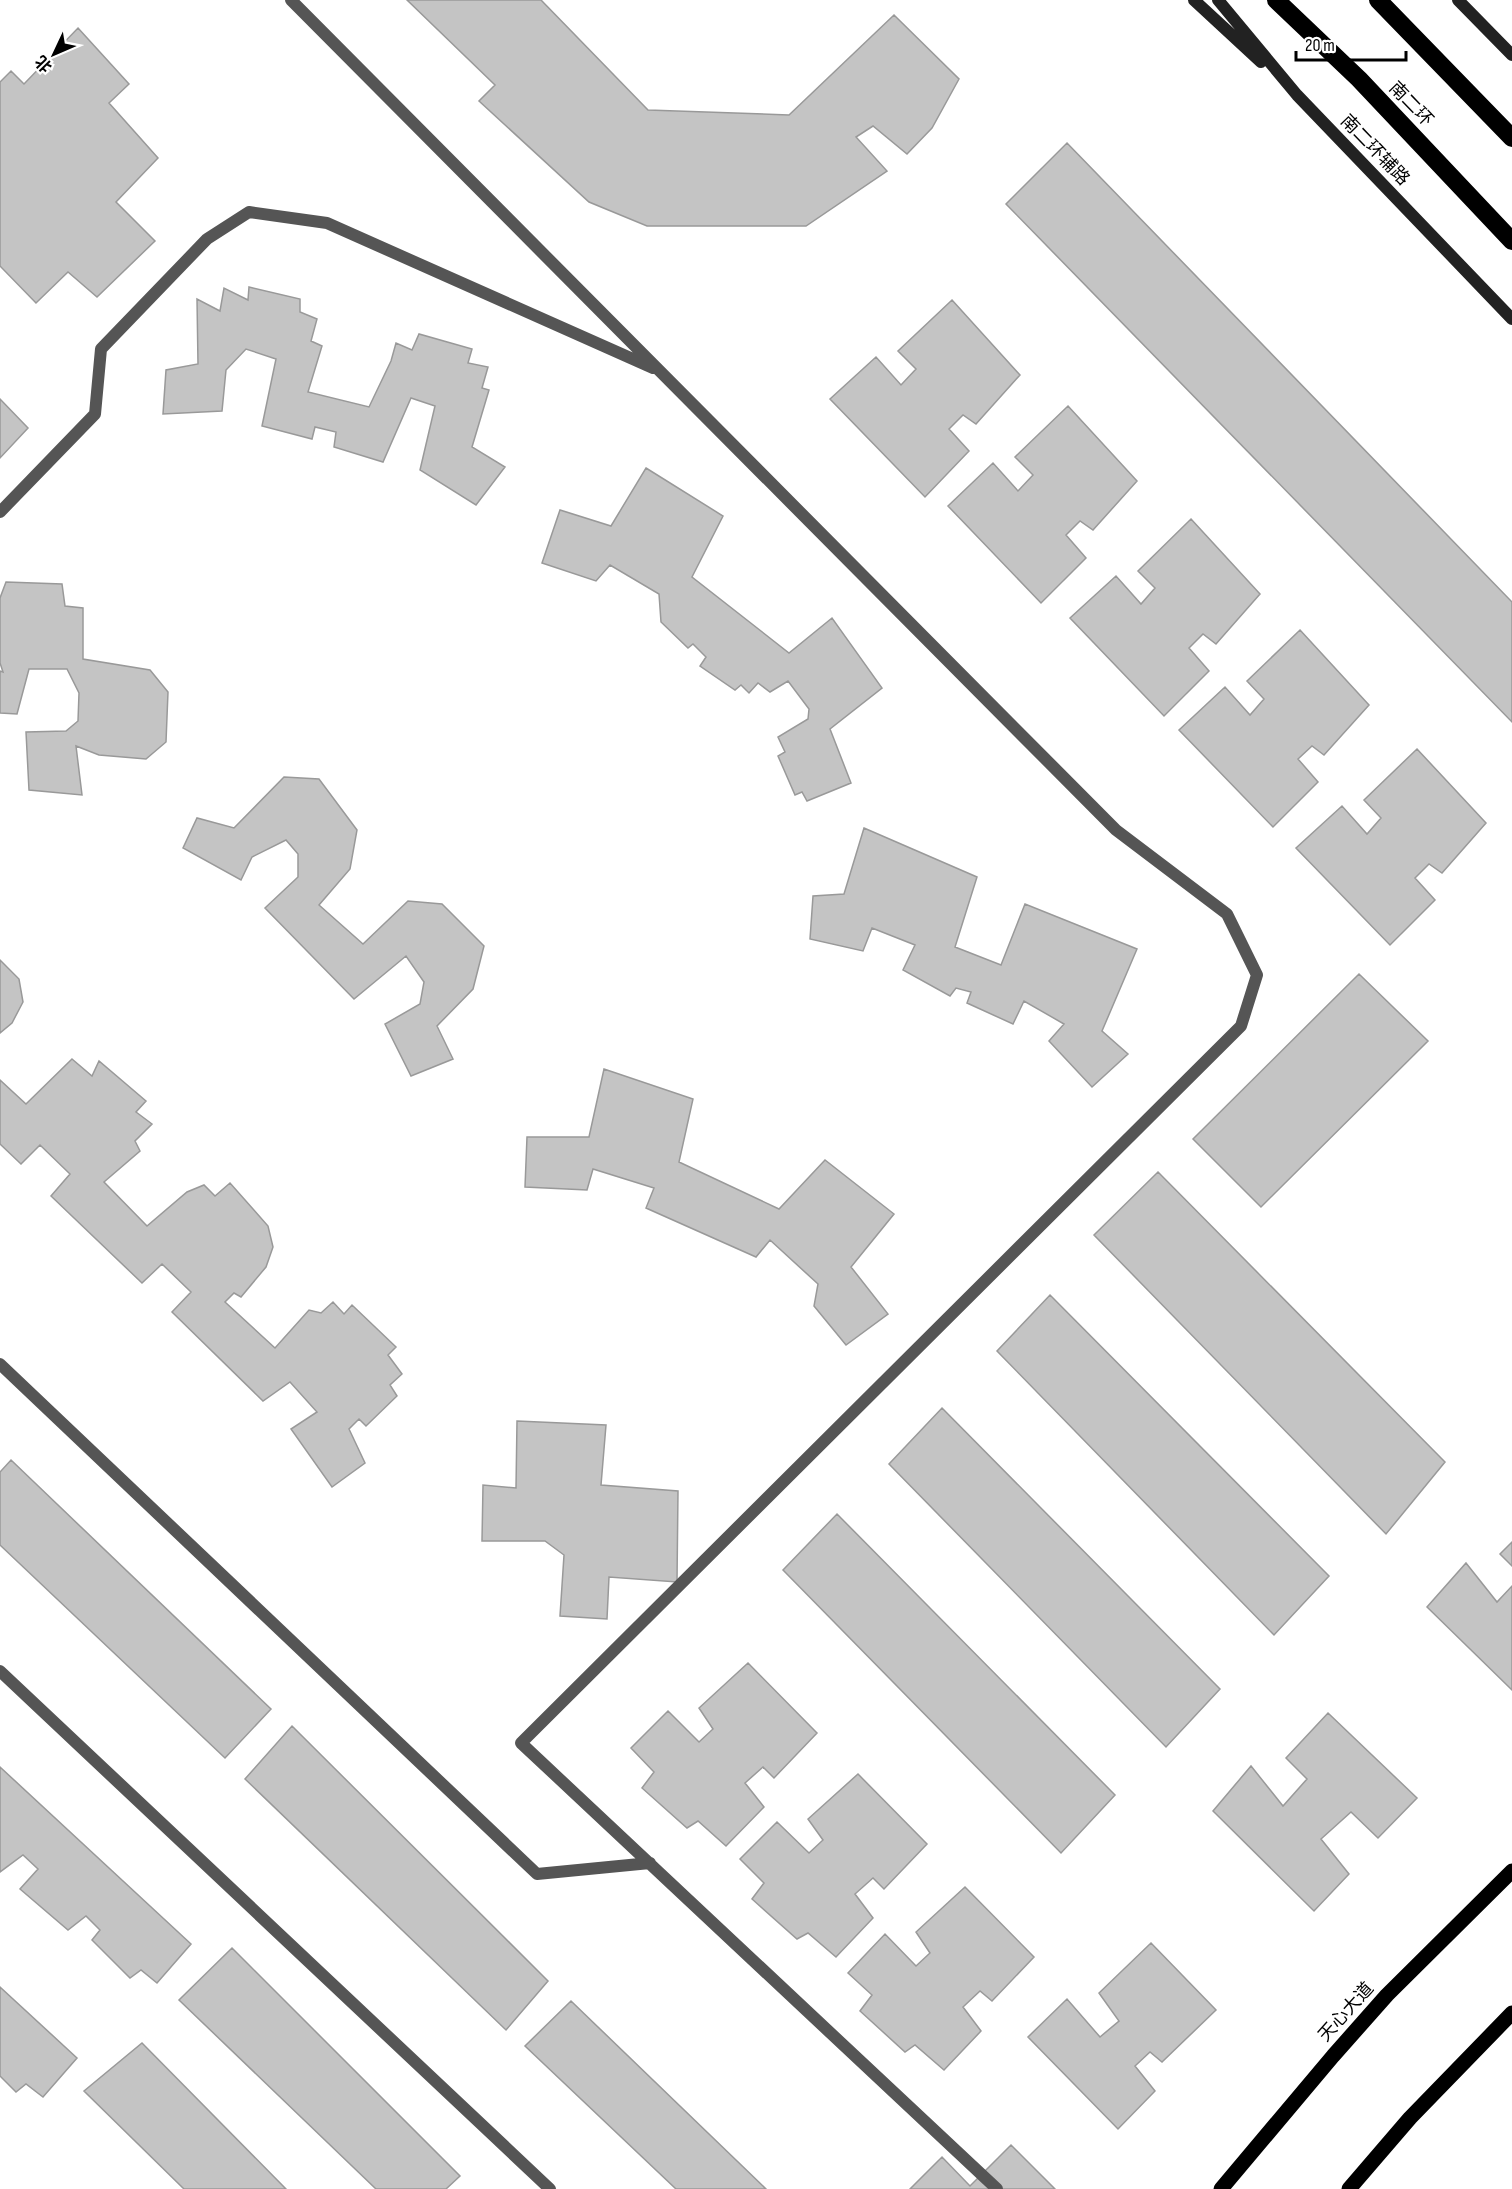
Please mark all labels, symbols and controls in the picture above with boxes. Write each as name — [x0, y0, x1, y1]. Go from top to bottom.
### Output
north arrow — [24, 24, 84, 84]
scale bar — [1296, 24, 1406, 62]
text: 20 m — [1305, 35, 1335, 56]
text: 北 — [32, 51, 57, 76]
street label: 南二环 — [1385, 77, 1437, 131]
street label: 南二环辅路 — [1336, 110, 1414, 190]
street label: 天心大道 — [1314, 1978, 1378, 2046]

